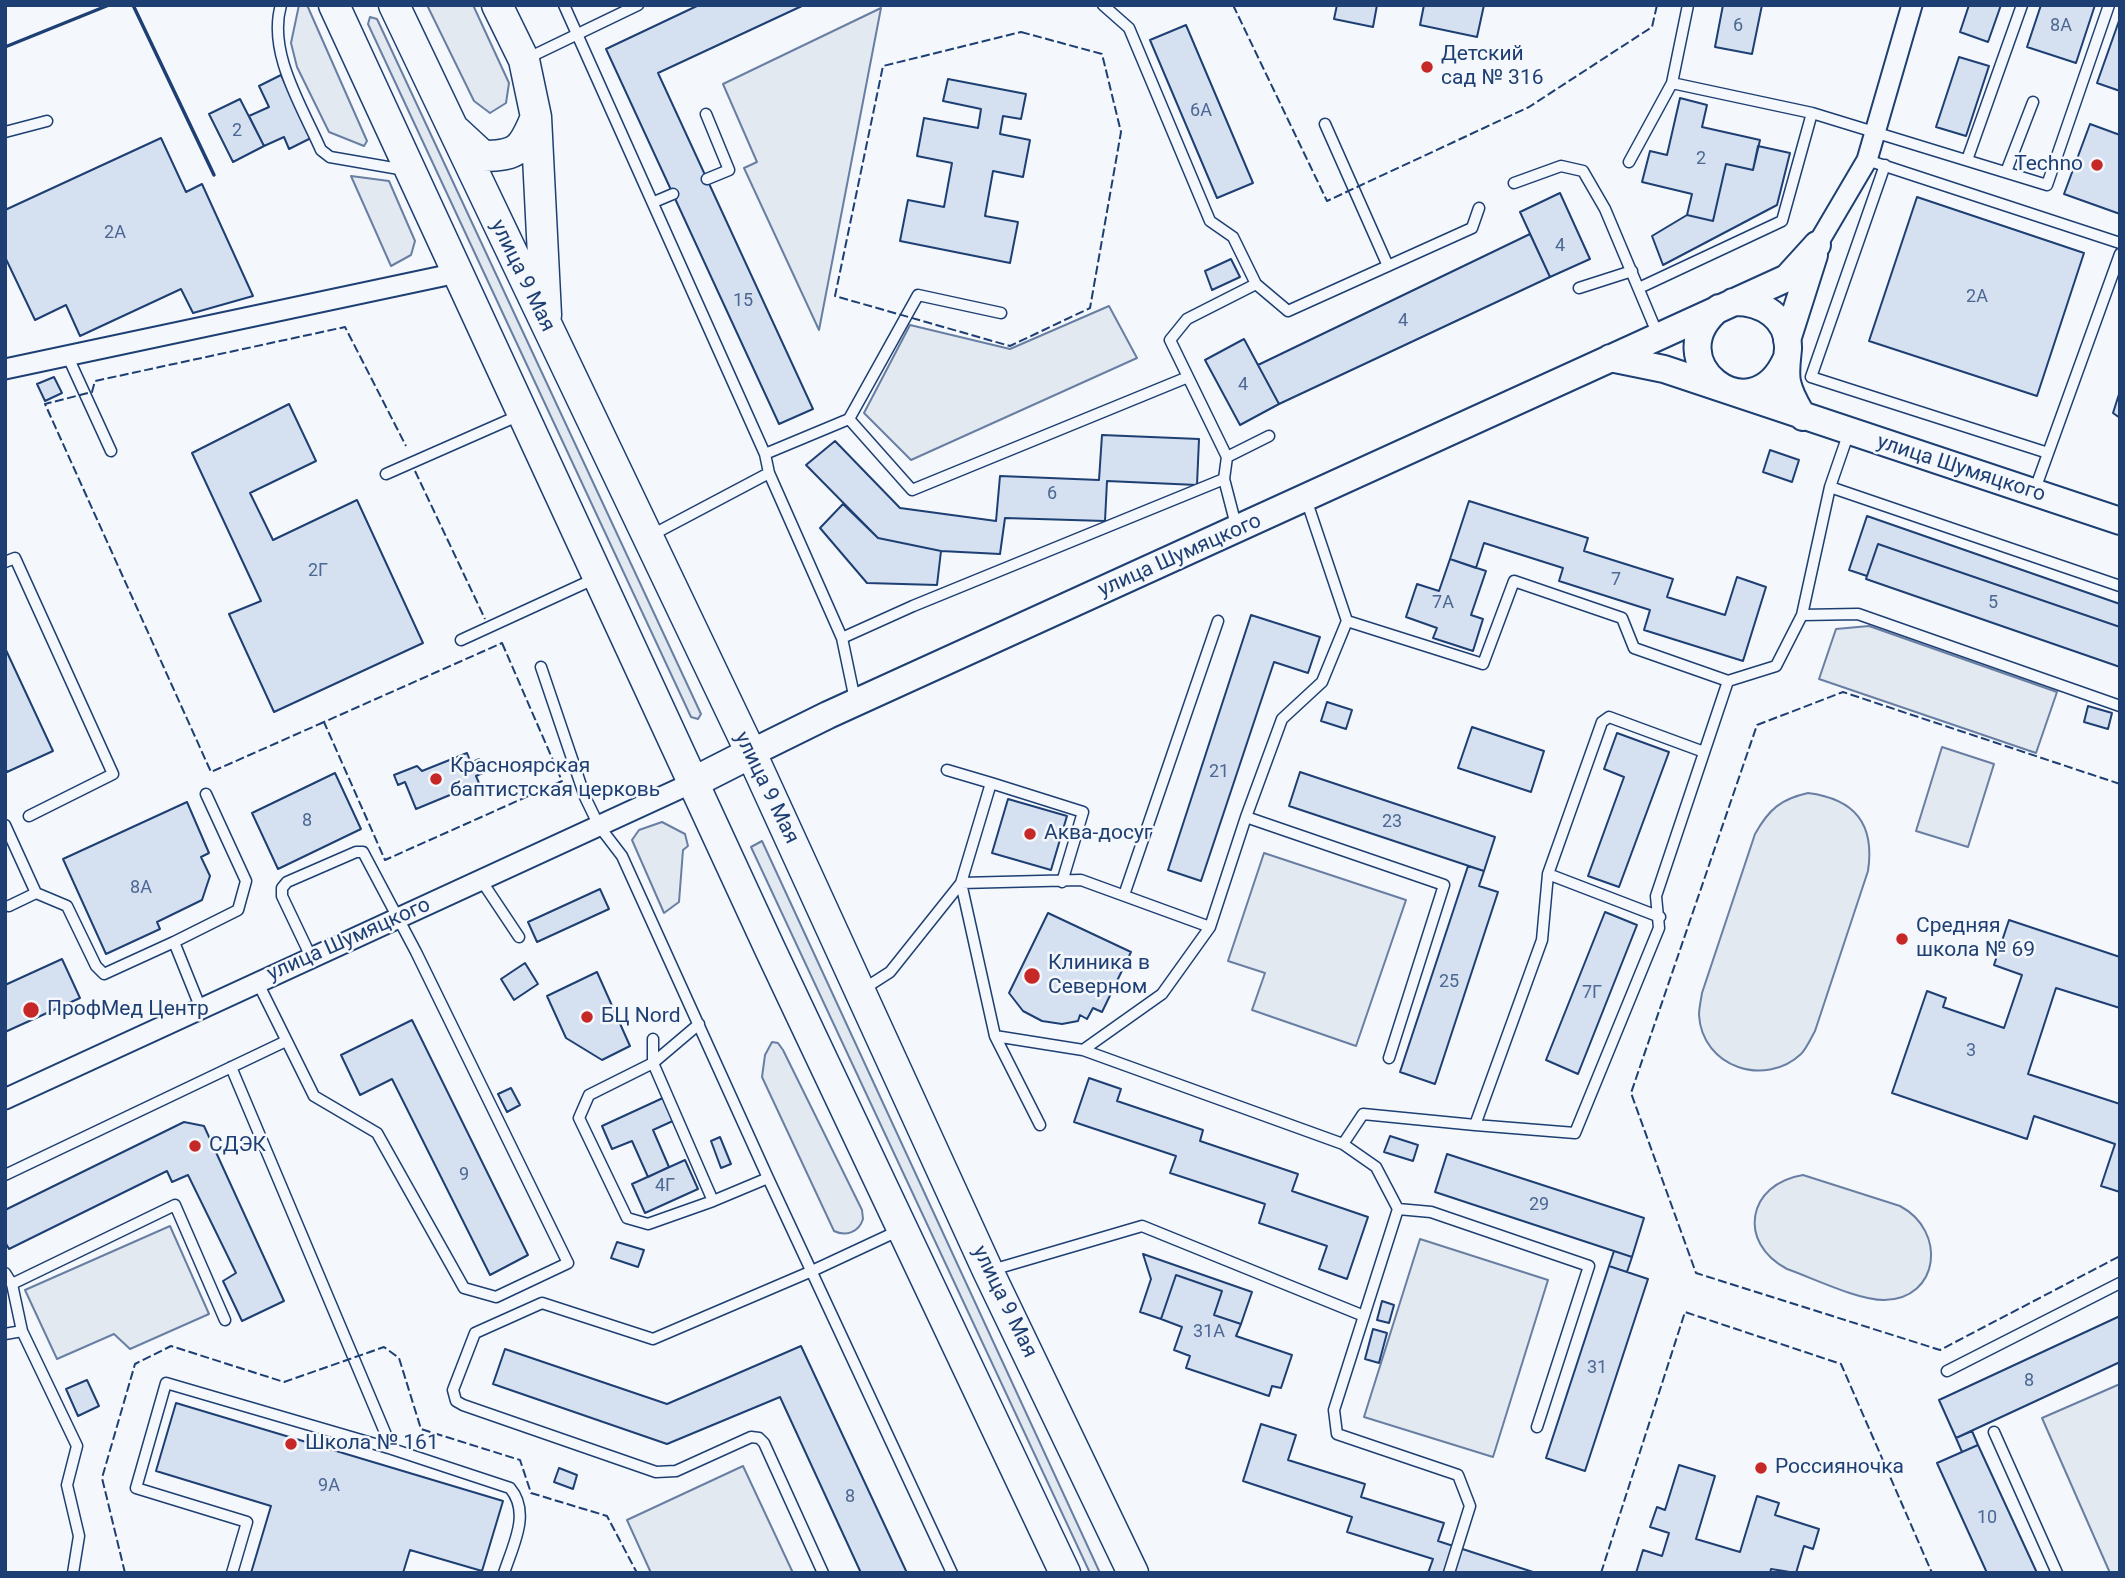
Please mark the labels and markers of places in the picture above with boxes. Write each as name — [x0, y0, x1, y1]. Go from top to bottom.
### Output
place label: Детский сад № 316 — [1441, 42, 1544, 92]
marker: Детский сад № 316 — [1419, 59, 1435, 75]
place label: Techno — [2014, 152, 2083, 178]
marker: Techno — [2089, 157, 2105, 173]
place label: Красноярская баптистская церковь — [450, 754, 660, 804]
marker: Красноярская баптистская церковь — [428, 771, 444, 787]
place label: Аква-досуг — [1044, 821, 1153, 847]
marker: Аква-досуг — [1022, 826, 1038, 842]
place label: Средняя школа № 69 — [1916, 914, 2035, 964]
marker: Средняя школа № 69 — [1894, 931, 1910, 947]
place label: Клиника в Северном — [1048, 951, 1150, 1001]
marker: Клиника в Северном — [1022, 966, 1042, 986]
place label: ПрофМед Центр — [47, 997, 209, 1023]
marker: ПрофМед Центр — [21, 1000, 41, 1020]
place label: БЦ Nord — [601, 1004, 681, 1030]
marker: БЦ Nord — [579, 1009, 595, 1025]
place label: СДЭК — [209, 1133, 266, 1159]
marker: СДЭК — [187, 1138, 203, 1154]
place label: Школа № 161 — [305, 1431, 439, 1457]
marker: Школа № 161 — [283, 1436, 299, 1452]
place label: Россияночка — [1775, 1455, 1904, 1481]
marker: Россияночка — [1753, 1460, 1769, 1476]

